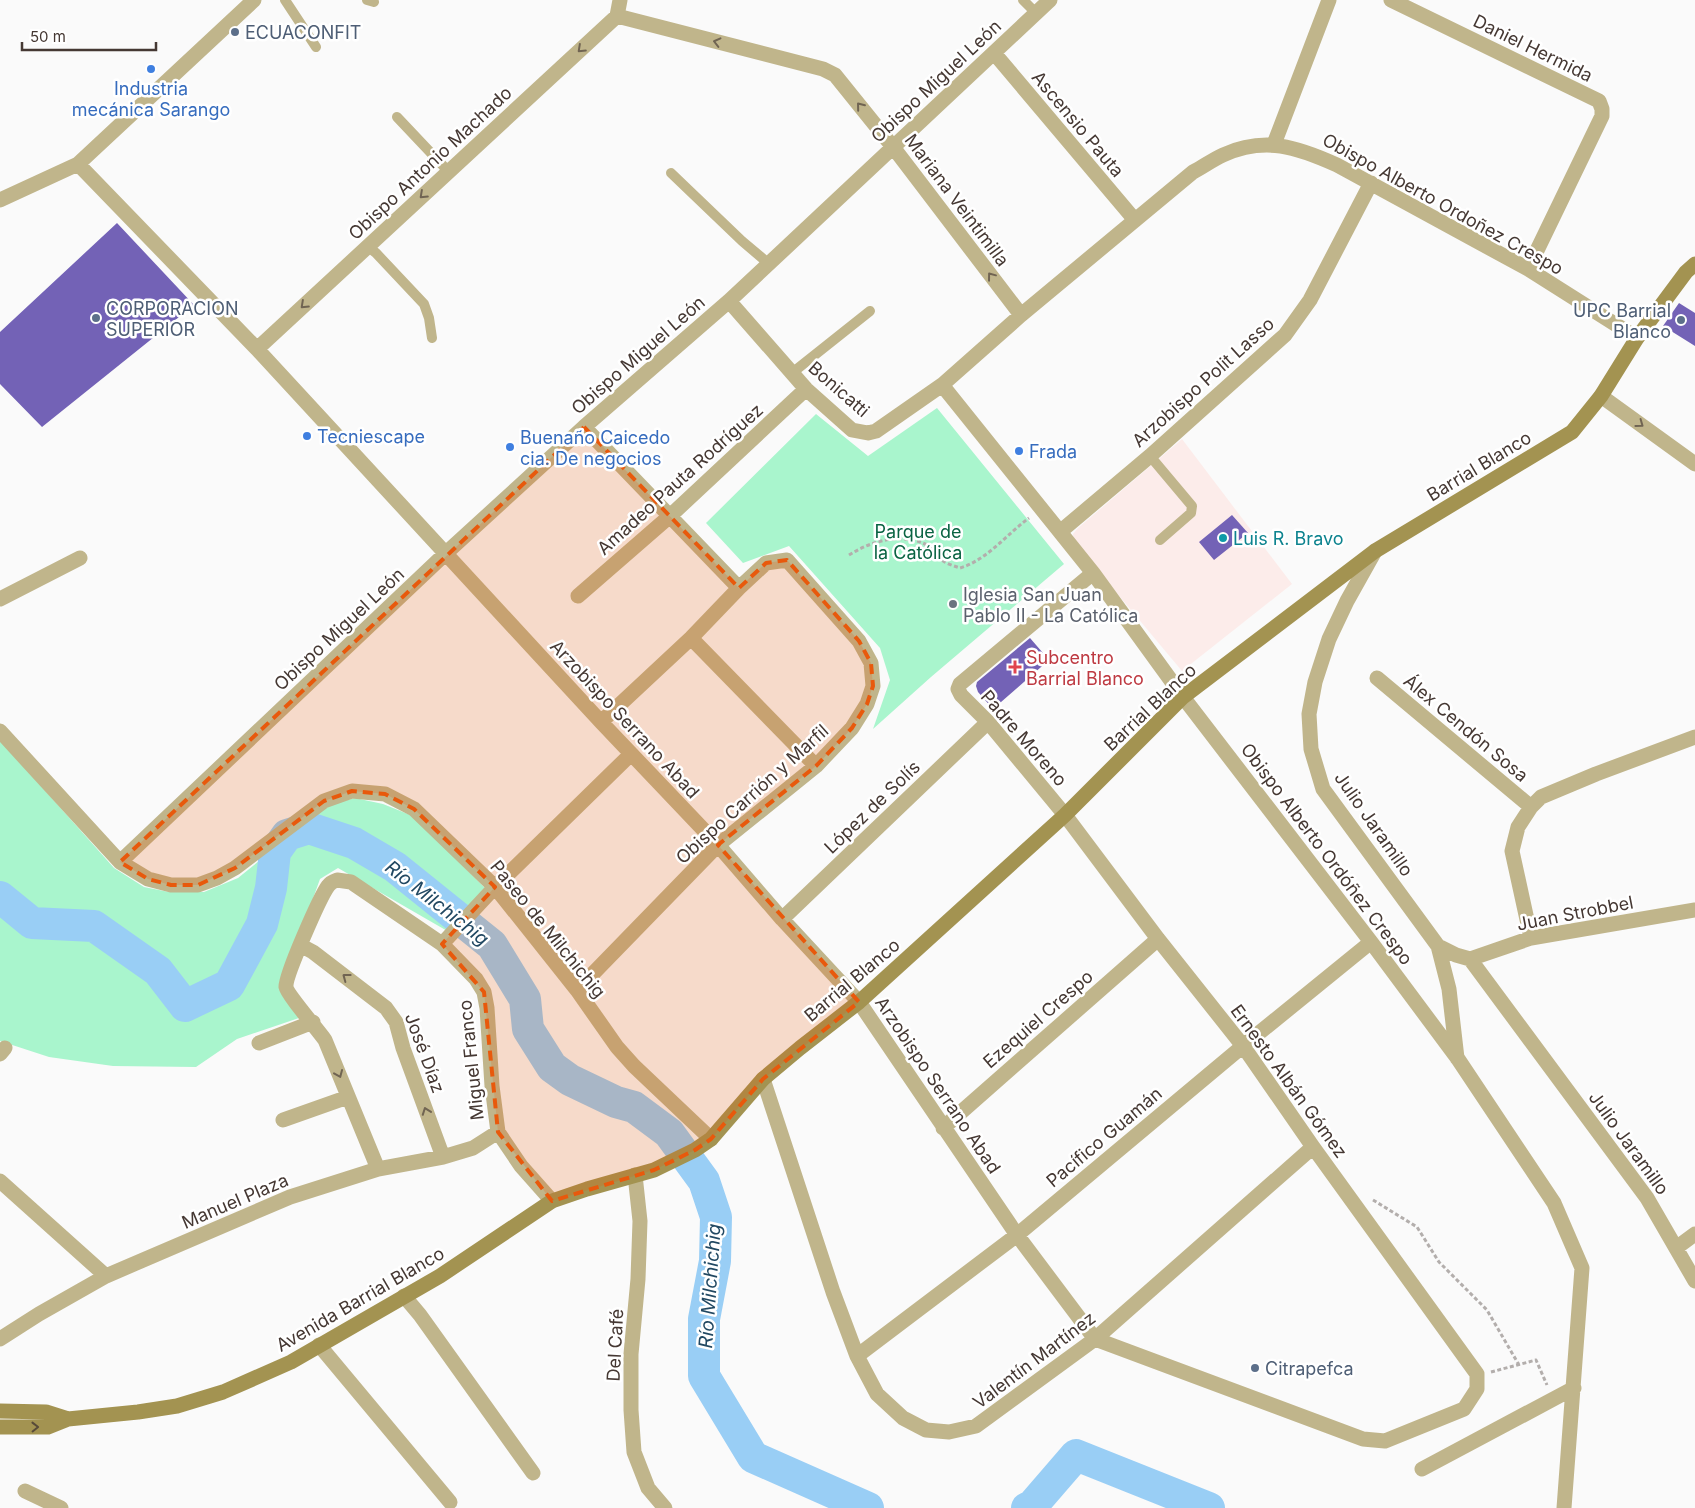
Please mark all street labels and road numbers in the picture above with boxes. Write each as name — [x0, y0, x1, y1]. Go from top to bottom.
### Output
street label: Daniel Hermida — [1470, 10, 1596, 86]
street label: Obispo Miguel León — [867, 15, 1005, 147]
street label: Ascensio Pauta — [1028, 67, 1128, 181]
street label: Obispo Antonio Machado — [344, 82, 516, 244]
street label: Obispo Alberto Ordoñez Crespo — [1319, 129, 1567, 279]
street label: Mariana Veintimilla — [901, 130, 1013, 270]
street label: Obispo Miguel León — [567, 291, 709, 419]
street label: Arzobispo Polit Lasso — [1128, 313, 1278, 451]
street label: Bonicatti — [804, 357, 874, 421]
street label: Amadeo Pauta Rodríguez — [593, 399, 767, 559]
street label: Barrial Blanco — [1423, 427, 1535, 505]
street label: Obispo Miguel León — [270, 563, 408, 695]
street label: Arzobispo Serrano Abad — [546, 636, 704, 802]
street label: Barrial Blanco — [1100, 659, 1200, 755]
street label: Álex Cendón Sosa — [1400, 669, 1533, 786]
street label: Padre Moreno — [977, 686, 1071, 790]
street label: Obispo Carrión y Marfil — [672, 720, 832, 868]
street label: Obispo Alberto Ordóñez Crespo — [1237, 739, 1417, 969]
street label: López de Solís — [820, 756, 924, 858]
street label: Julio Jaramillo — [1330, 768, 1418, 880]
street label: Paseo de Milchichig — [486, 856, 610, 1002]
street label: Juan Strobbel — [1515, 891, 1635, 935]
street label: Barrial Blanco — [800, 934, 904, 1026]
street label: Ezequiel Crespo — [979, 966, 1097, 1072]
street label: Arzobispo Serrano Abad — [871, 993, 1005, 1177]
street label: Miguel Franco — [454, 999, 488, 1121]
street label: Ernesto Albán Gómez — [1226, 1000, 1352, 1162]
street label: José Díaz — [401, 1010, 449, 1096]
street label: Pacífico Guamán — [1042, 1083, 1166, 1191]
street label: Julio Jaramillo — [1585, 1087, 1673, 1199]
street label: Manuel Plaza — [179, 1169, 291, 1233]
street label: Avenida Barrial Blanco — [272, 1242, 448, 1356]
street label: Valentín Martínez — [969, 1307, 1099, 1413]
street label: Del Café — [603, 1308, 627, 1382]

